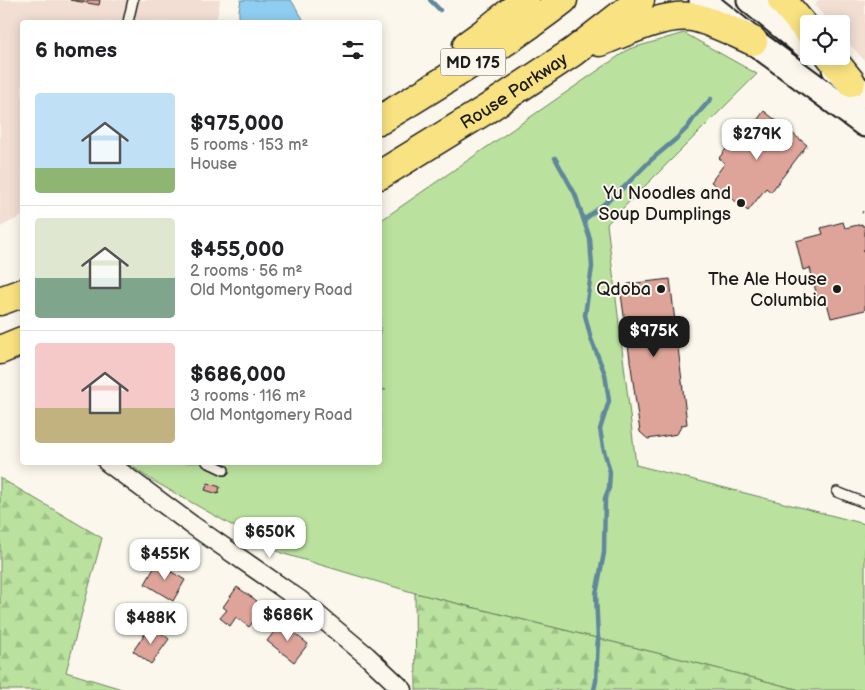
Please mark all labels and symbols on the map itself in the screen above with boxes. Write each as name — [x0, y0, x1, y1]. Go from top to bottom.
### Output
road number: MD 175 — [440, 48, 506, 76]
street label: Rouse Parkway — [457, 48, 572, 134]
pin: $279K — [722, 119, 792, 161]
place label: Yu Noodles and Soup Dumplings — [599, 183, 731, 225]
marker: Yu Noodles and Soup Dumplings — [735, 197, 747, 209]
place label: The Ale House Columbia — [708, 269, 827, 311]
place label: Qdoba — [596, 279, 651, 300]
marker: Qdoba — [655, 283, 667, 295]
marker: The Ale House Columbia — [831, 283, 843, 295]
pin: $975K — [619, 316, 689, 358]
pin: $650K — [235, 516, 305, 559]
pin: $455K — [130, 538, 200, 581]
pin: $686K — [253, 600, 323, 642]
pin: $488K — [116, 602, 186, 645]

